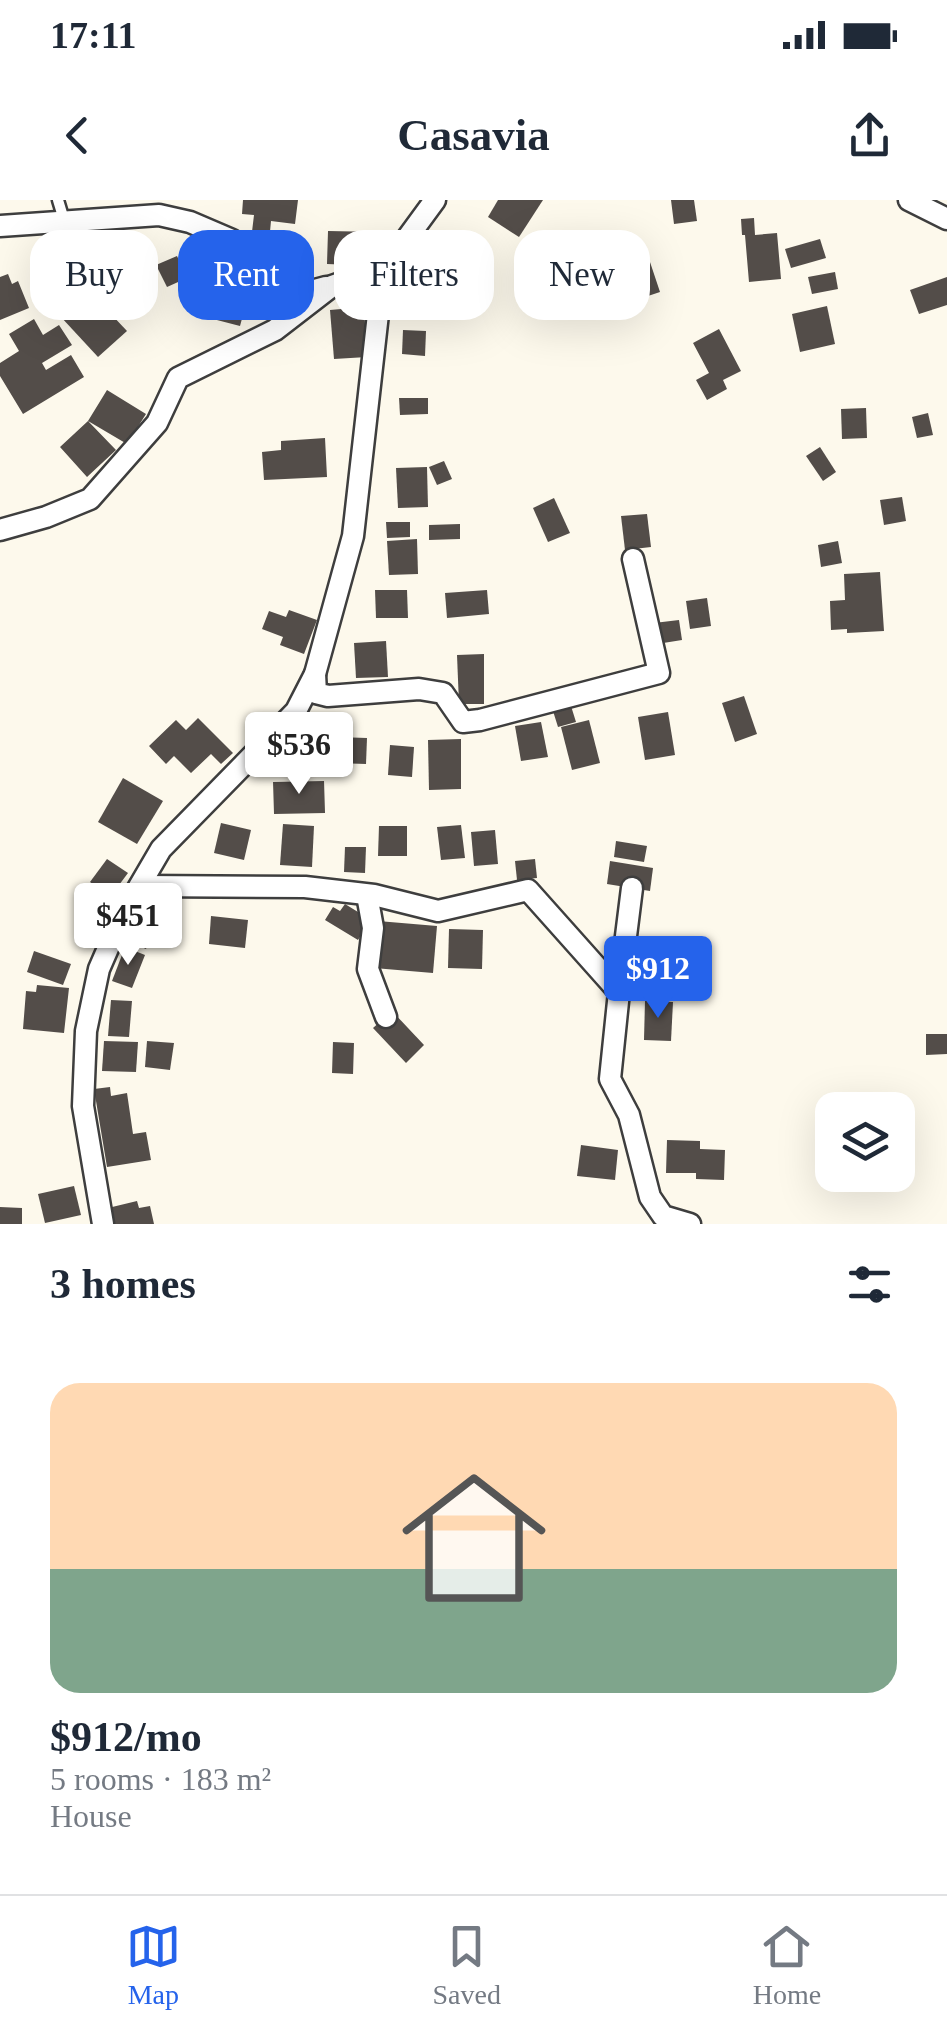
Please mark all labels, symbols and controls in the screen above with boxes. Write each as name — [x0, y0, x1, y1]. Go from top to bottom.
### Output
text: 17:11 — [50, 14, 137, 56]
icon: back — [50, 108, 105, 163]
icon: share — [842, 108, 897, 163]
text: Casavia — [397, 110, 550, 160]
chip: Buy — [30, 230, 158, 320]
chip: Rent — [178, 230, 314, 320]
chip: Filters — [334, 230, 494, 320]
chip: New — [514, 230, 650, 320]
pin: $536 — [240, 712, 358, 797]
text: $536 — [267, 726, 331, 762]
pin: $451 — [69, 883, 187, 968]
text: $451 — [96, 897, 160, 933]
pin: $912 — [599, 936, 717, 1021]
text: $912 — [626, 950, 690, 986]
map controls — [815, 1092, 915, 1192]
button: layers — [815, 1092, 915, 1192]
icon: filters — [842, 1257, 897, 1312]
text: 3 homes — [50, 1261, 196, 1307]
icon: home — [384, 1448, 564, 1628]
text: $912/mo — [50, 1714, 202, 1760]
text: 5 rooms · 183 m² — [50, 1761, 271, 1797]
text: House — [50, 1798, 132, 1834]
tab: Map — [126, 1919, 181, 2011]
tab: Saved — [433, 1919, 501, 2011]
tab: Home — [753, 1919, 821, 2011]

